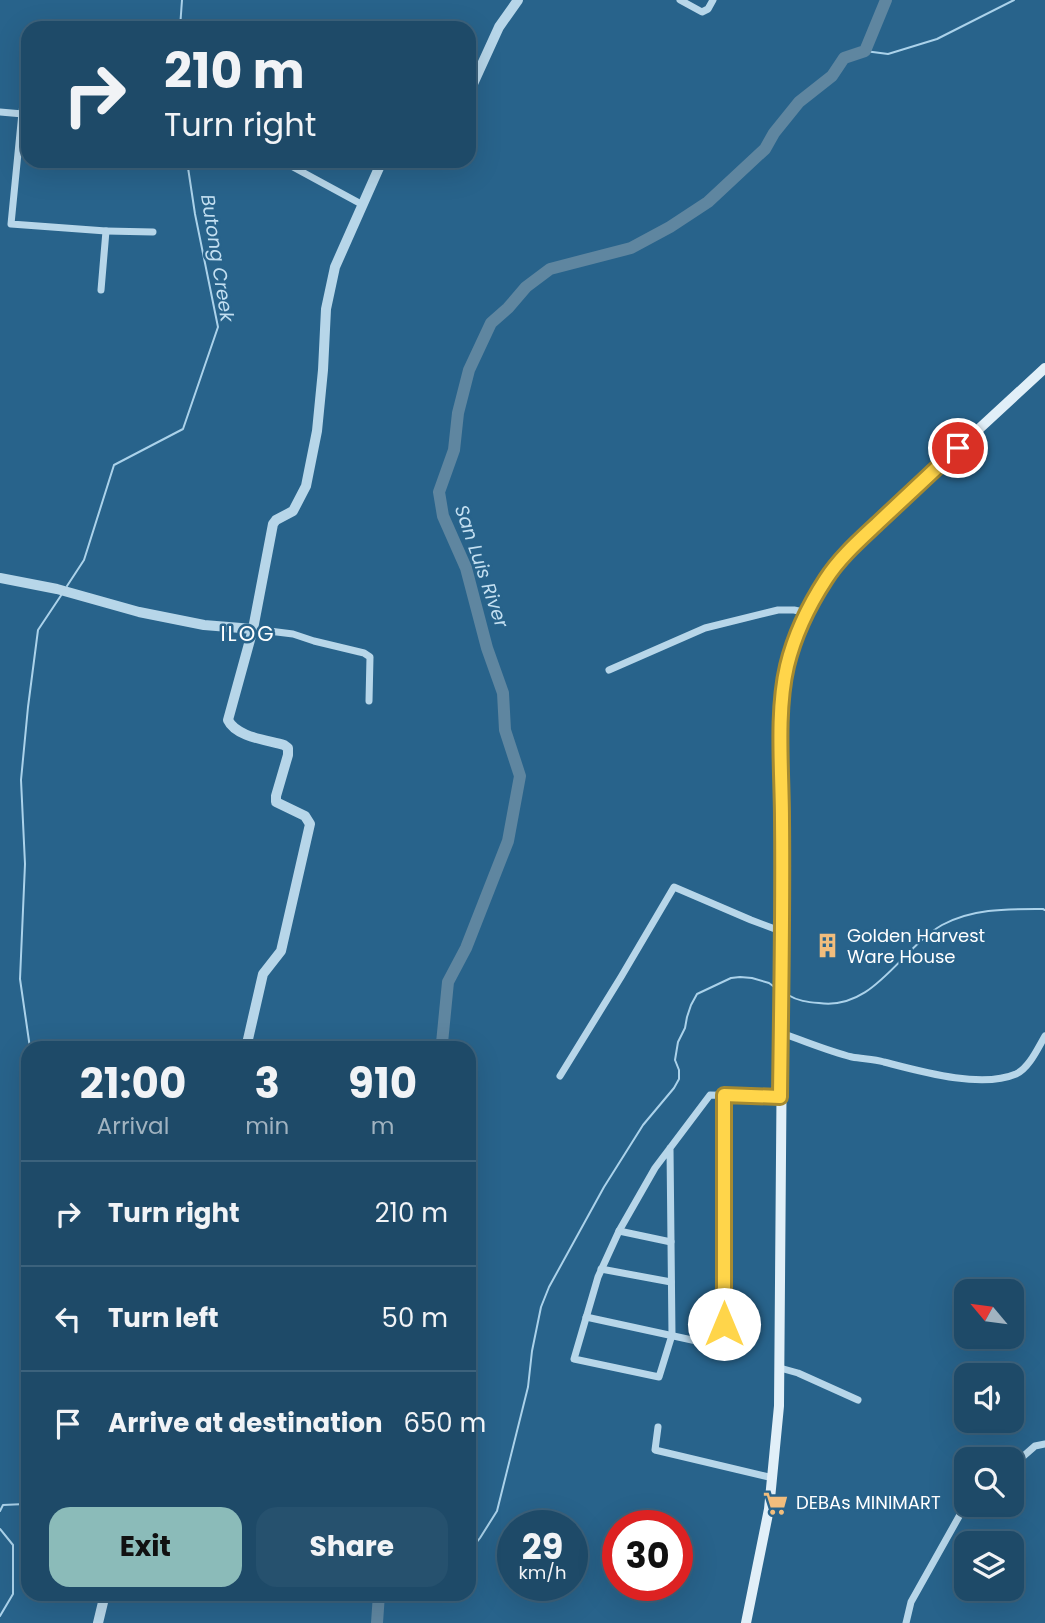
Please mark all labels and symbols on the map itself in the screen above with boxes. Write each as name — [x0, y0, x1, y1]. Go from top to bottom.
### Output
water label: Butong Creek — [194, 192, 241, 325]
pin — [928, 418, 988, 478]
water label: San Luis River — [448, 501, 515, 632]
district label: ILOG — [220, 619, 276, 648]
place label: Golden Harvest Ware House — [847, 923, 985, 969]
building icon: Golden Harvest Ware House — [813, 932, 841, 960]
north arrow — [954, 1279, 1024, 1349]
position arrow — [687, 1287, 761, 1361]
supermarket icon: DEBAs MINIMART — [762, 1489, 790, 1517]
place label: DEBAs MINIMART — [796, 1490, 941, 1515]
speed limit sign: 30 — [602, 1510, 693, 1601]

